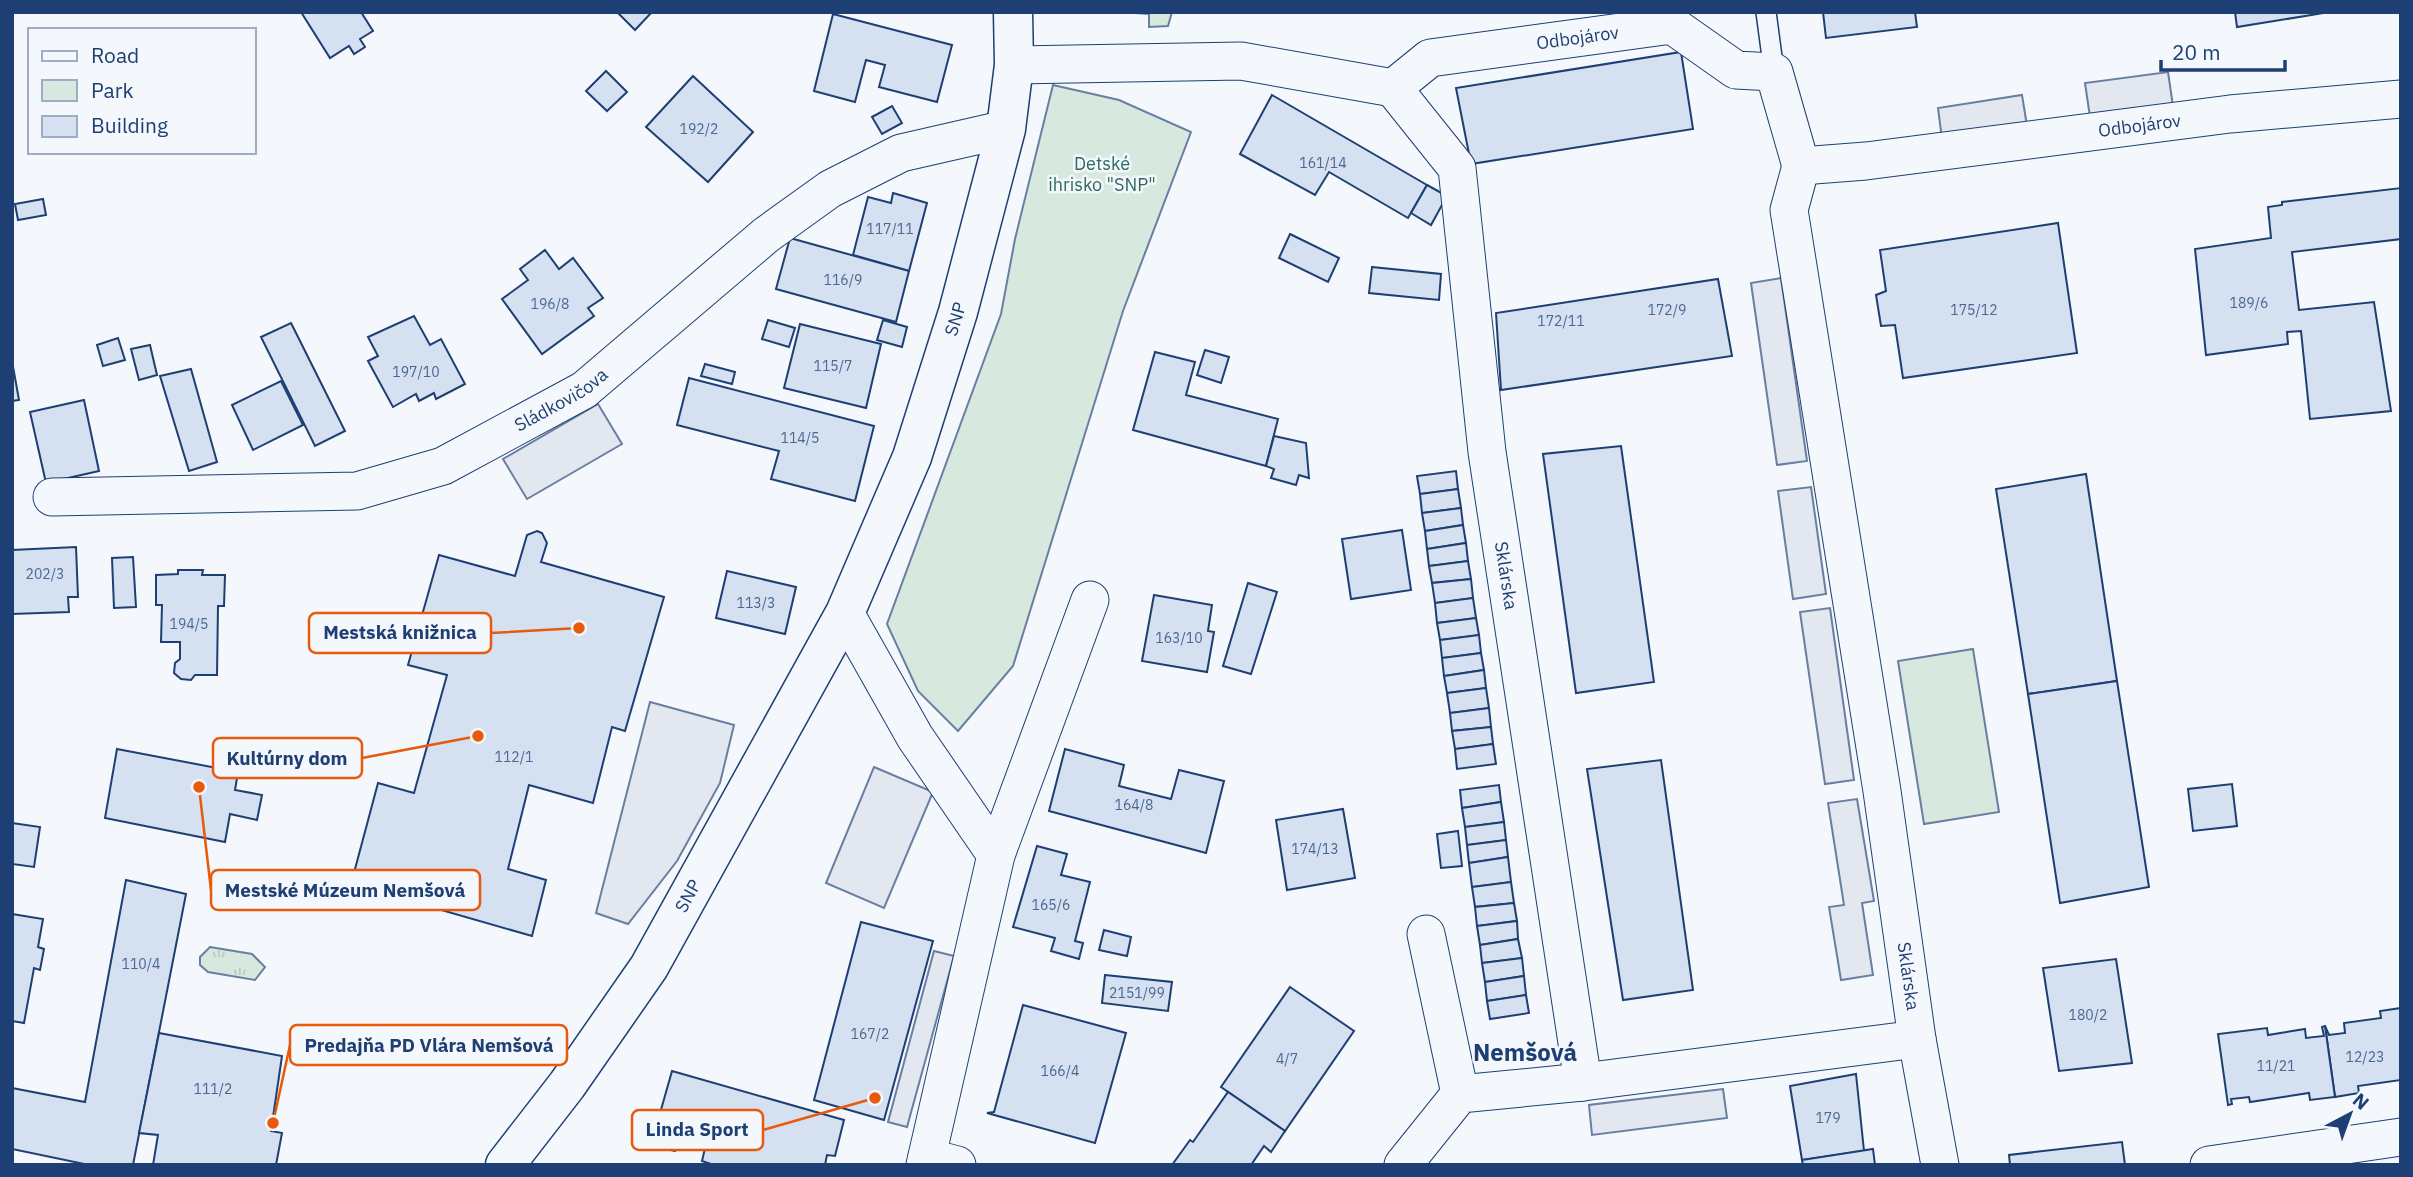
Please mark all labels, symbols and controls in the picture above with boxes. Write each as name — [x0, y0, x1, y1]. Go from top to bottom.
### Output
street label: Odbojárov — [1535, 20, 1620, 54]
legend — [28, 28, 256, 154]
scale bar — [2161, 28, 2285, 72]
text: 20 m — [2172, 38, 2221, 66]
text: Road — [91, 41, 139, 69]
text: Park — [91, 76, 134, 104]
street label: Odbojárov — [2097, 108, 2182, 142]
text: Building — [91, 111, 168, 139]
house number: 192/2 — [680, 120, 718, 138]
park label: Detské ihrisko "SNP" — [1048, 152, 1156, 196]
house number: 161/14 — [1299, 154, 1347, 172]
house number: 117/11 — [866, 220, 914, 238]
house number: 116/9 — [824, 271, 862, 289]
house number: 189/6 — [2230, 294, 2268, 312]
house number: 196/8 — [531, 295, 569, 313]
street label: SNP — [939, 300, 971, 339]
house number: 172/9 — [1648, 301, 1686, 319]
house number: 175/12 — [1950, 301, 1998, 319]
house number: 172/11 — [1537, 312, 1585, 330]
house number: 115/7 — [814, 357, 852, 375]
house number: 197/10 — [392, 363, 440, 381]
street label: Sládkovičova — [510, 363, 613, 436]
house number: 114/5 — [781, 429, 819, 447]
street label: Sklárska — [1490, 540, 1523, 612]
house number: 202/3 — [26, 565, 64, 583]
house number: 113/3 — [737, 594, 775, 612]
callout: Mestská knižnica — [309, 613, 491, 653]
house number: 194/5 — [170, 615, 208, 633]
text: Mestská knižnica — [323, 620, 477, 644]
house number: 163/10 — [1155, 629, 1203, 647]
callout: Kultúrny dom — [213, 738, 362, 778]
text: Kultúrny dom — [226, 746, 348, 770]
house number: 112/1 — [495, 748, 533, 766]
house number: 164/8 — [1115, 796, 1153, 814]
house number: 174/13 — [1291, 840, 1339, 858]
callout: Mestské Múzeum Nemšová — [211, 870, 480, 910]
street label: SNP — [670, 875, 706, 916]
text: Mestské Múzeum Nemšová — [225, 878, 465, 902]
house number: 165/6 — [1032, 896, 1070, 914]
street label: Sklárska — [1892, 940, 1925, 1012]
house number: 110/4 — [122, 955, 160, 973]
house number: 2151/99 — [1109, 984, 1165, 1002]
house number: 180/2 — [2069, 1006, 2107, 1024]
callout: Predajňa PD Vlára Nemšová — [290, 1025, 567, 1065]
house number: 167/2 — [851, 1025, 889, 1043]
text: Predajňa PD Vlára Nemšová — [304, 1033, 554, 1057]
district label: Nemšová — [1473, 1036, 1577, 1068]
house number: 12/23 — [2346, 1048, 2384, 1066]
house number: 4/7 — [1276, 1050, 1298, 1068]
house number: 11/21 — [2257, 1057, 2295, 1075]
house number: 166/4 — [1041, 1062, 1079, 1080]
north arrow — [2315, 1079, 2385, 1149]
house number: 111/2 — [194, 1080, 232, 1098]
text: N — [2348, 1088, 2374, 1115]
house number: 179 — [1815, 1109, 1841, 1127]
callout: Linda Sport — [632, 1110, 763, 1150]
text: Linda Sport — [646, 1117, 748, 1141]

